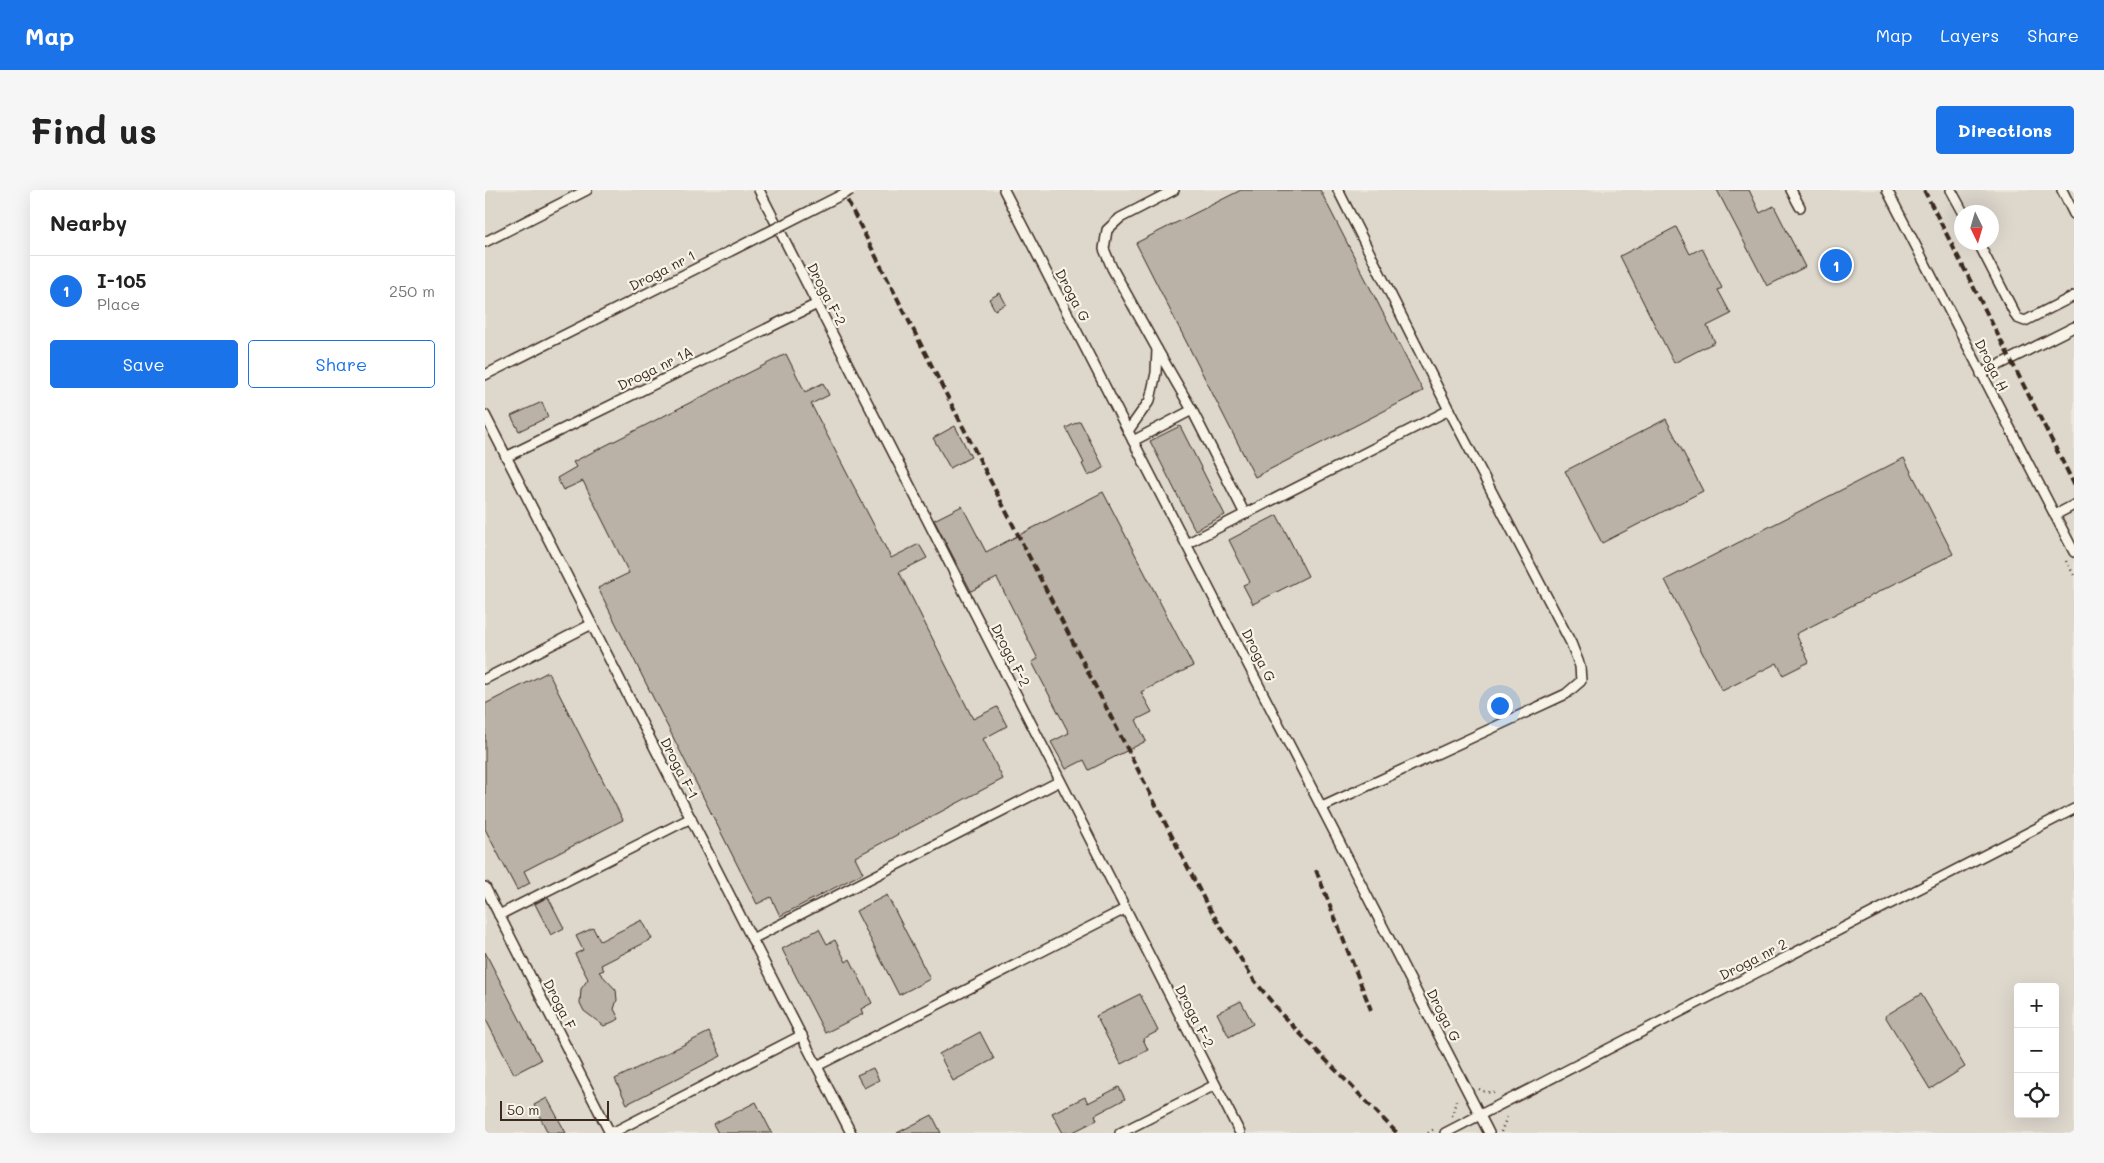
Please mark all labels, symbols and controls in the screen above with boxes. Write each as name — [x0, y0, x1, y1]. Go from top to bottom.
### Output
text: Map — [25, 20, 74, 51]
text: Map — [1876, 23, 1912, 47]
text: Layers — [1940, 23, 1999, 47]
text: Share — [2027, 23, 2079, 47]
button: Directions — [1936, 106, 2074, 154]
text: Find us — [30, 107, 157, 153]
north arrow — [1954, 205, 1999, 250]
text: Nearby — [50, 209, 127, 236]
street label: Droga nr 1 — [626, 245, 698, 295]
pin: 1 — [1820, 246, 1852, 284]
street label: Droga F-2 — [803, 259, 851, 329]
street label: Droga G — [1051, 266, 1095, 324]
text: I-105 — [97, 268, 146, 293]
text: 1 — [62, 280, 70, 301]
text: 250 m — [389, 280, 435, 301]
text: Place — [97, 293, 140, 314]
street label: Droga H — [1971, 336, 2013, 394]
button: Save — [50, 340, 238, 388]
button: Share — [248, 340, 435, 388]
street label: Droga nr 1A — [614, 342, 696, 394]
street label: Droga F-2 — [987, 620, 1035, 690]
street label: Droga G — [1238, 625, 1280, 685]
your location — [1487, 693, 1513, 719]
street label: Droga F-1 — [656, 734, 704, 802]
street label: Droga nr 2 — [1716, 934, 1790, 984]
street label: Droga F — [539, 976, 581, 1033]
street label: Droga F-2 — [1171, 981, 1219, 1051]
map controls — [2014, 983, 2059, 1118]
button: + — [2014, 983, 2059, 1028]
street label: Droga G — [1423, 985, 1465, 1045]
button: − — [2014, 1028, 2059, 1073]
button: locate — [2014, 1073, 2059, 1118]
scale bar — [500, 1098, 609, 1121]
text: 50 m — [507, 1100, 539, 1119]

